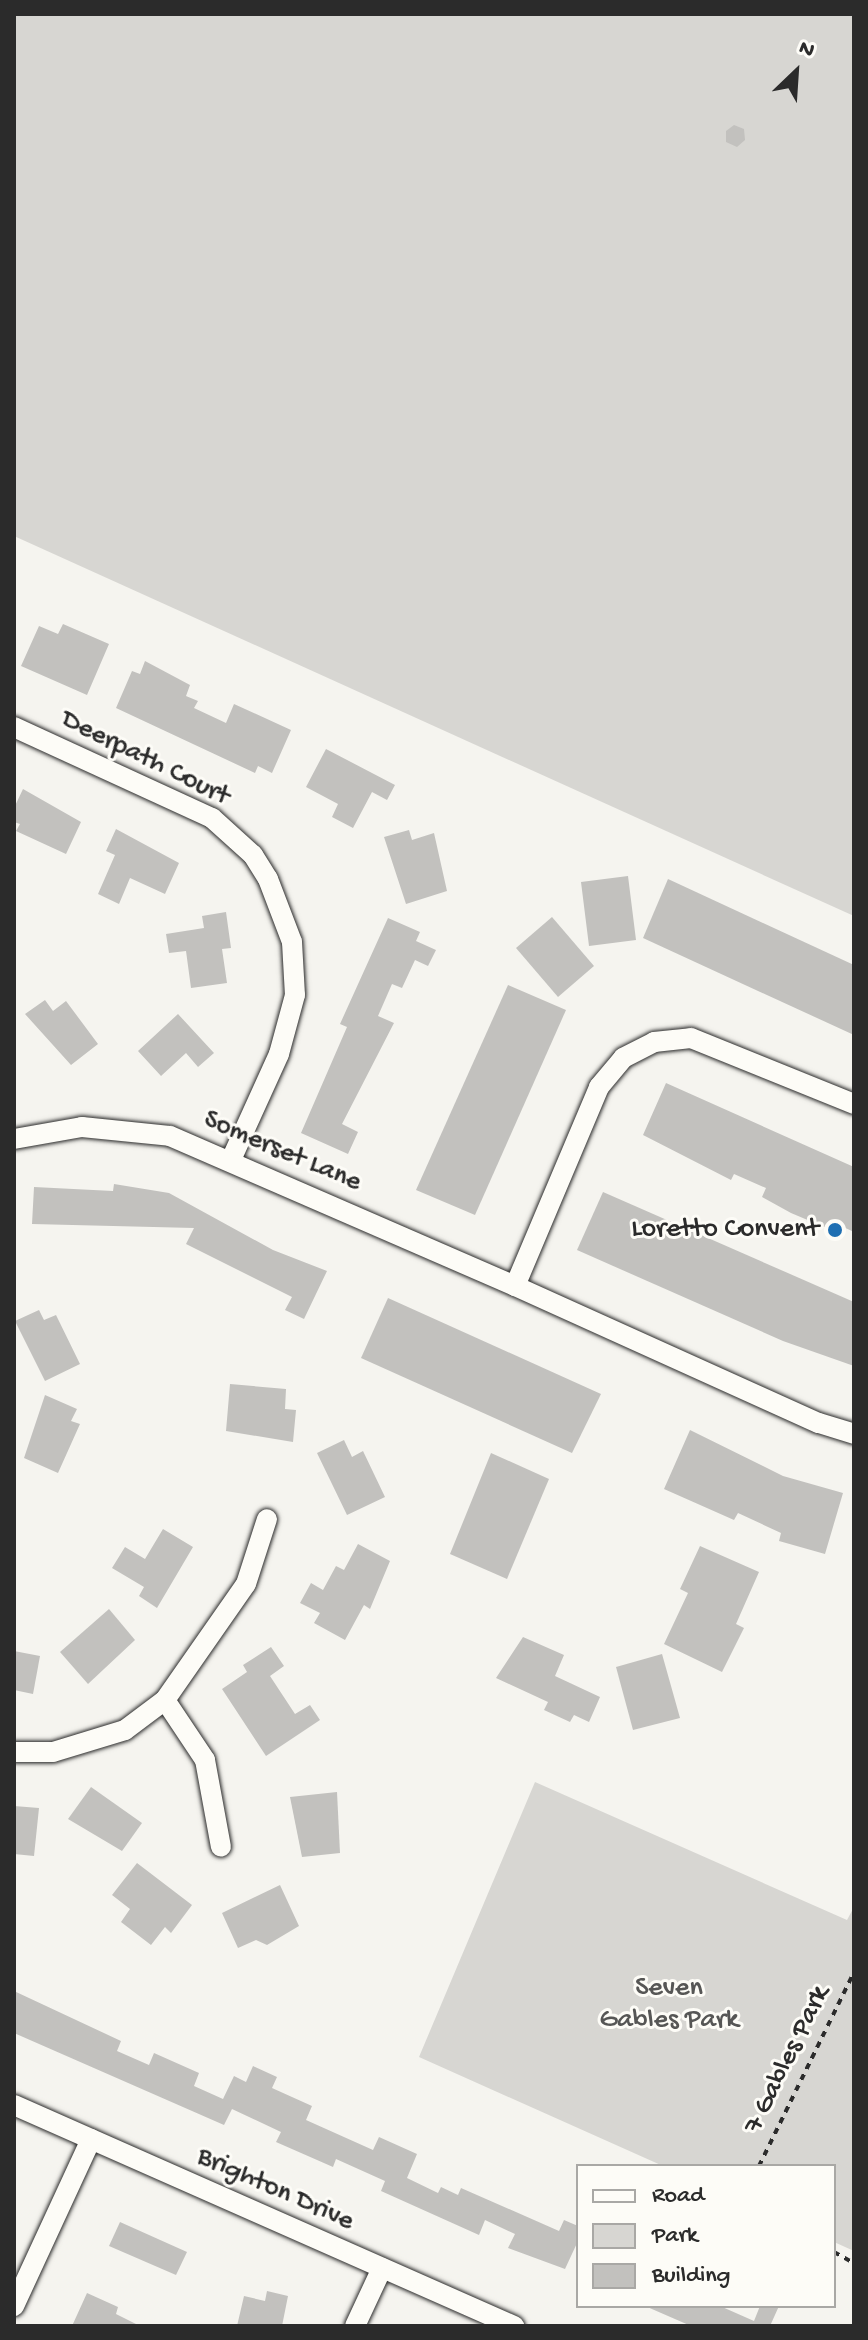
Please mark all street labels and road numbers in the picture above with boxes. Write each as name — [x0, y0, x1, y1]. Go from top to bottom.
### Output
street label: Deerpath Court — [55, 704, 235, 814]
street label: Somerset Lane — [198, 1104, 366, 1200]
street label: 7 Gables Park — [738, 1981, 838, 2139]
street label: Brighton Drive — [191, 2140, 359, 2240]

